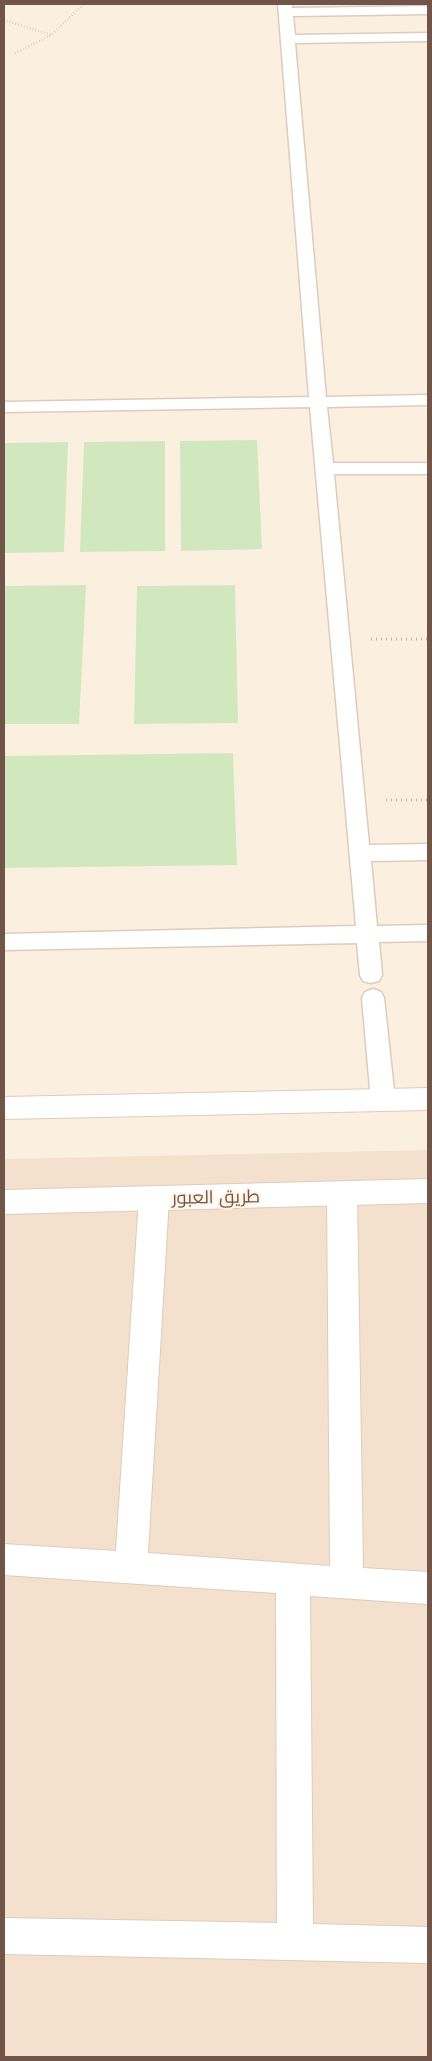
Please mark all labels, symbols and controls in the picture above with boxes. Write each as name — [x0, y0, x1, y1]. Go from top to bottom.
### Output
street label: طريق العبور — [171, 1183, 260, 1211]

